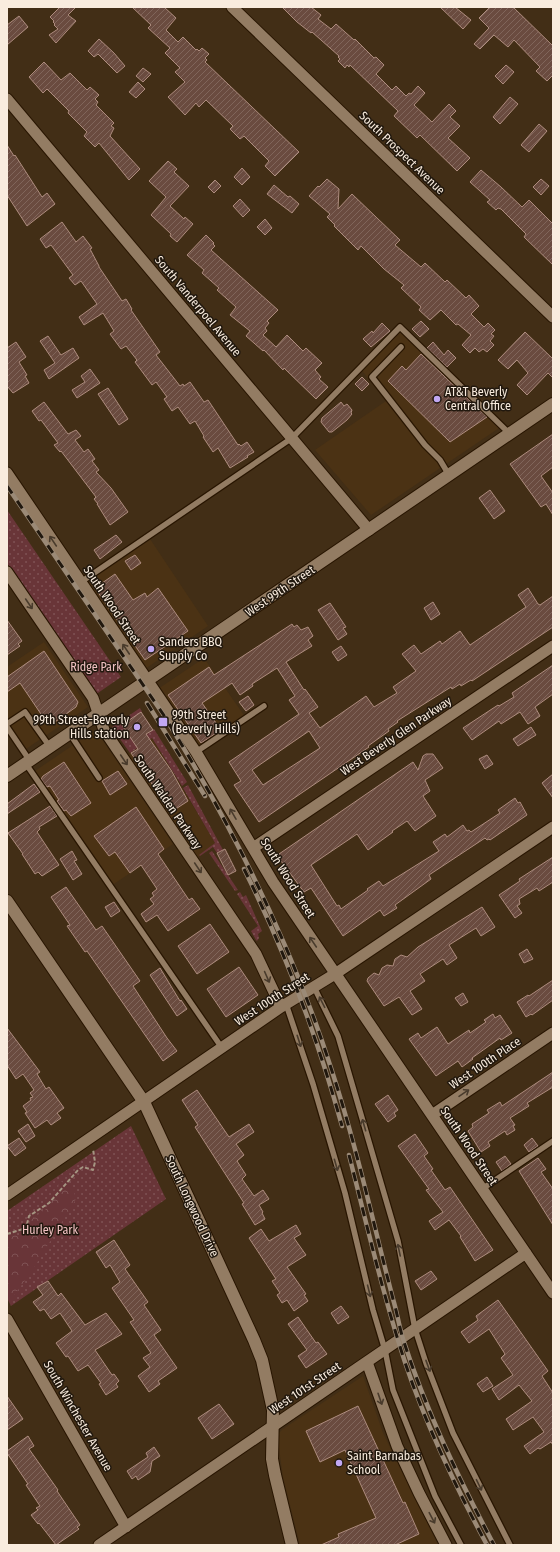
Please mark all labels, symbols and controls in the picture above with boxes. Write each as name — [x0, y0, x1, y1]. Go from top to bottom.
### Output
street label: South Prospect Avenue — [356, 109, 448, 197]
street label: South Vanderpoel Avenue — [152, 253, 244, 359]
place label: AT&T Beverly Central Office — [445, 385, 511, 413]
marker: AT&T Beverly Central Office — [432, 394, 442, 404]
one-way arrow — [49, 536, 57, 547]
street label: South Wood Street — [81, 563, 144, 647]
street label: West 99th Street — [243, 563, 318, 619]
one-way arrow — [25, 598, 33, 609]
place label: Sanders BBQ Supply Co — [159, 635, 223, 663]
one-way arrow — [122, 643, 130, 654]
marker: Sanders BBQ Supply Co — [146, 644, 156, 654]
park label: Ridge Park — [70, 660, 122, 674]
street label: West Beverly Glen Parkway — [338, 693, 455, 778]
place label: 99th Street (Beverly Hills) — [172, 708, 240, 736]
place label: 99th Street–Beverly Hills station — [33, 713, 130, 741]
marker: 99th Street (Beverly Hills) — [157, 716, 169, 728]
marker: 99th Street–Beverly Hills station — [132, 722, 142, 732]
street label: South Walden Parkway — [131, 752, 205, 852]
one-way arrow — [120, 754, 128, 765]
one-way arrow — [229, 808, 237, 820]
street label: South Wood Street — [258, 835, 318, 921]
one-way arrow — [194, 862, 202, 873]
one-way arrow — [309, 937, 317, 948]
street label: West 100th Street — [232, 970, 312, 1028]
one-way arrow — [264, 971, 271, 983]
one-way arrow — [318, 996, 325, 1008]
street label: West 100th Place — [447, 1034, 523, 1092]
one-way arrow — [295, 1035, 303, 1047]
one-way arrow — [458, 1089, 469, 1097]
street label: South Wood Street — [438, 1104, 501, 1188]
one-way arrow — [360, 1118, 367, 1131]
street label: South Longwood Drive — [162, 1153, 222, 1259]
one-way arrow — [333, 1159, 341, 1172]
park label: Hurley Park — [22, 1223, 79, 1237]
one-way arrow — [395, 1244, 403, 1257]
one-way arrow — [365, 1284, 373, 1297]
street label: South Winchester Avenue — [41, 1358, 115, 1474]
street label: West 101st Street — [267, 1359, 344, 1417]
one-way arrow — [424, 1360, 432, 1372]
one-way arrow — [377, 1392, 384, 1405]
place label: Saint Barnabas School — [347, 1449, 421, 1477]
marker: Saint Barnabas School — [334, 1458, 344, 1468]
one-way arrow — [476, 1479, 483, 1491]
one-way arrow — [428, 1512, 436, 1524]

